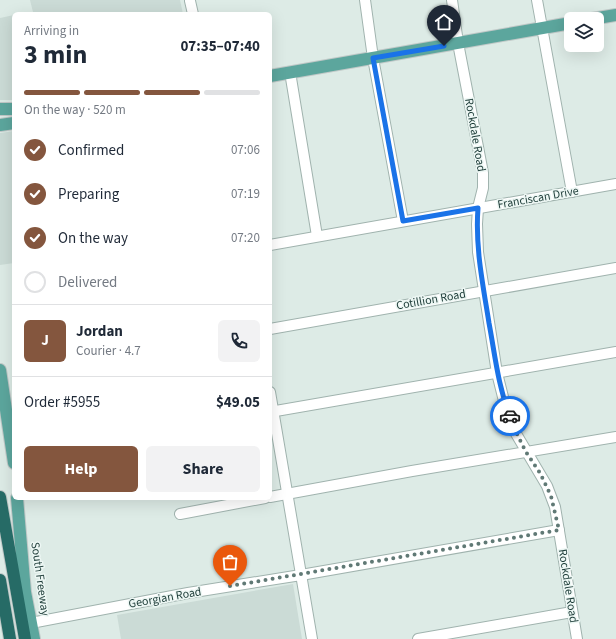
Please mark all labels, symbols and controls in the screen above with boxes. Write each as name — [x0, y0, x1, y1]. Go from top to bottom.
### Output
pin — [427, 5, 461, 46]
icon: home — [433, 11, 455, 33]
map controls — [564, 12, 604, 52]
button: layers — [564, 12, 604, 52]
text: Arriving in — [24, 22, 79, 40]
text: 3 min — [24, 36, 87, 73]
text: 07:35–07:40 — [180, 36, 260, 57]
street label: Rockdale Road — [460, 97, 490, 173]
text: On the way · 520 m — [24, 101, 126, 119]
icon: check — [24, 139, 46, 161]
text: Confirmed — [58, 140, 124, 161]
text: 07:06 — [231, 141, 260, 159]
icon: check — [24, 183, 46, 205]
street label: Franciscan Drive — [496, 183, 580, 213]
text: Preparing — [58, 184, 119, 205]
text: 07:19 — [231, 185, 260, 203]
icon: check — [24, 227, 46, 249]
text: On the way — [58, 228, 128, 249]
text: 07:20 — [231, 229, 260, 247]
text: Delivered — [58, 272, 117, 293]
street label: Cotillion Road — [395, 286, 467, 314]
button: phone — [218, 320, 260, 362]
text: Jordan — [76, 321, 123, 342]
text: J — [41, 330, 49, 351]
text: Courier · 4.7 — [76, 342, 141, 360]
text: Order #5955 — [24, 392, 100, 413]
text: $49.05 — [216, 392, 260, 413]
courier — [490, 396, 530, 436]
icon: car — [499, 405, 521, 427]
button: Help — [24, 446, 138, 492]
button: Share — [146, 446, 260, 492]
street label: South Freeway — [26, 541, 54, 617]
pin — [213, 545, 247, 586]
street label: Rockdale Road — [554, 548, 582, 624]
icon: bag — [219, 551, 241, 573]
street label: Georgian Road — [127, 583, 203, 613]

